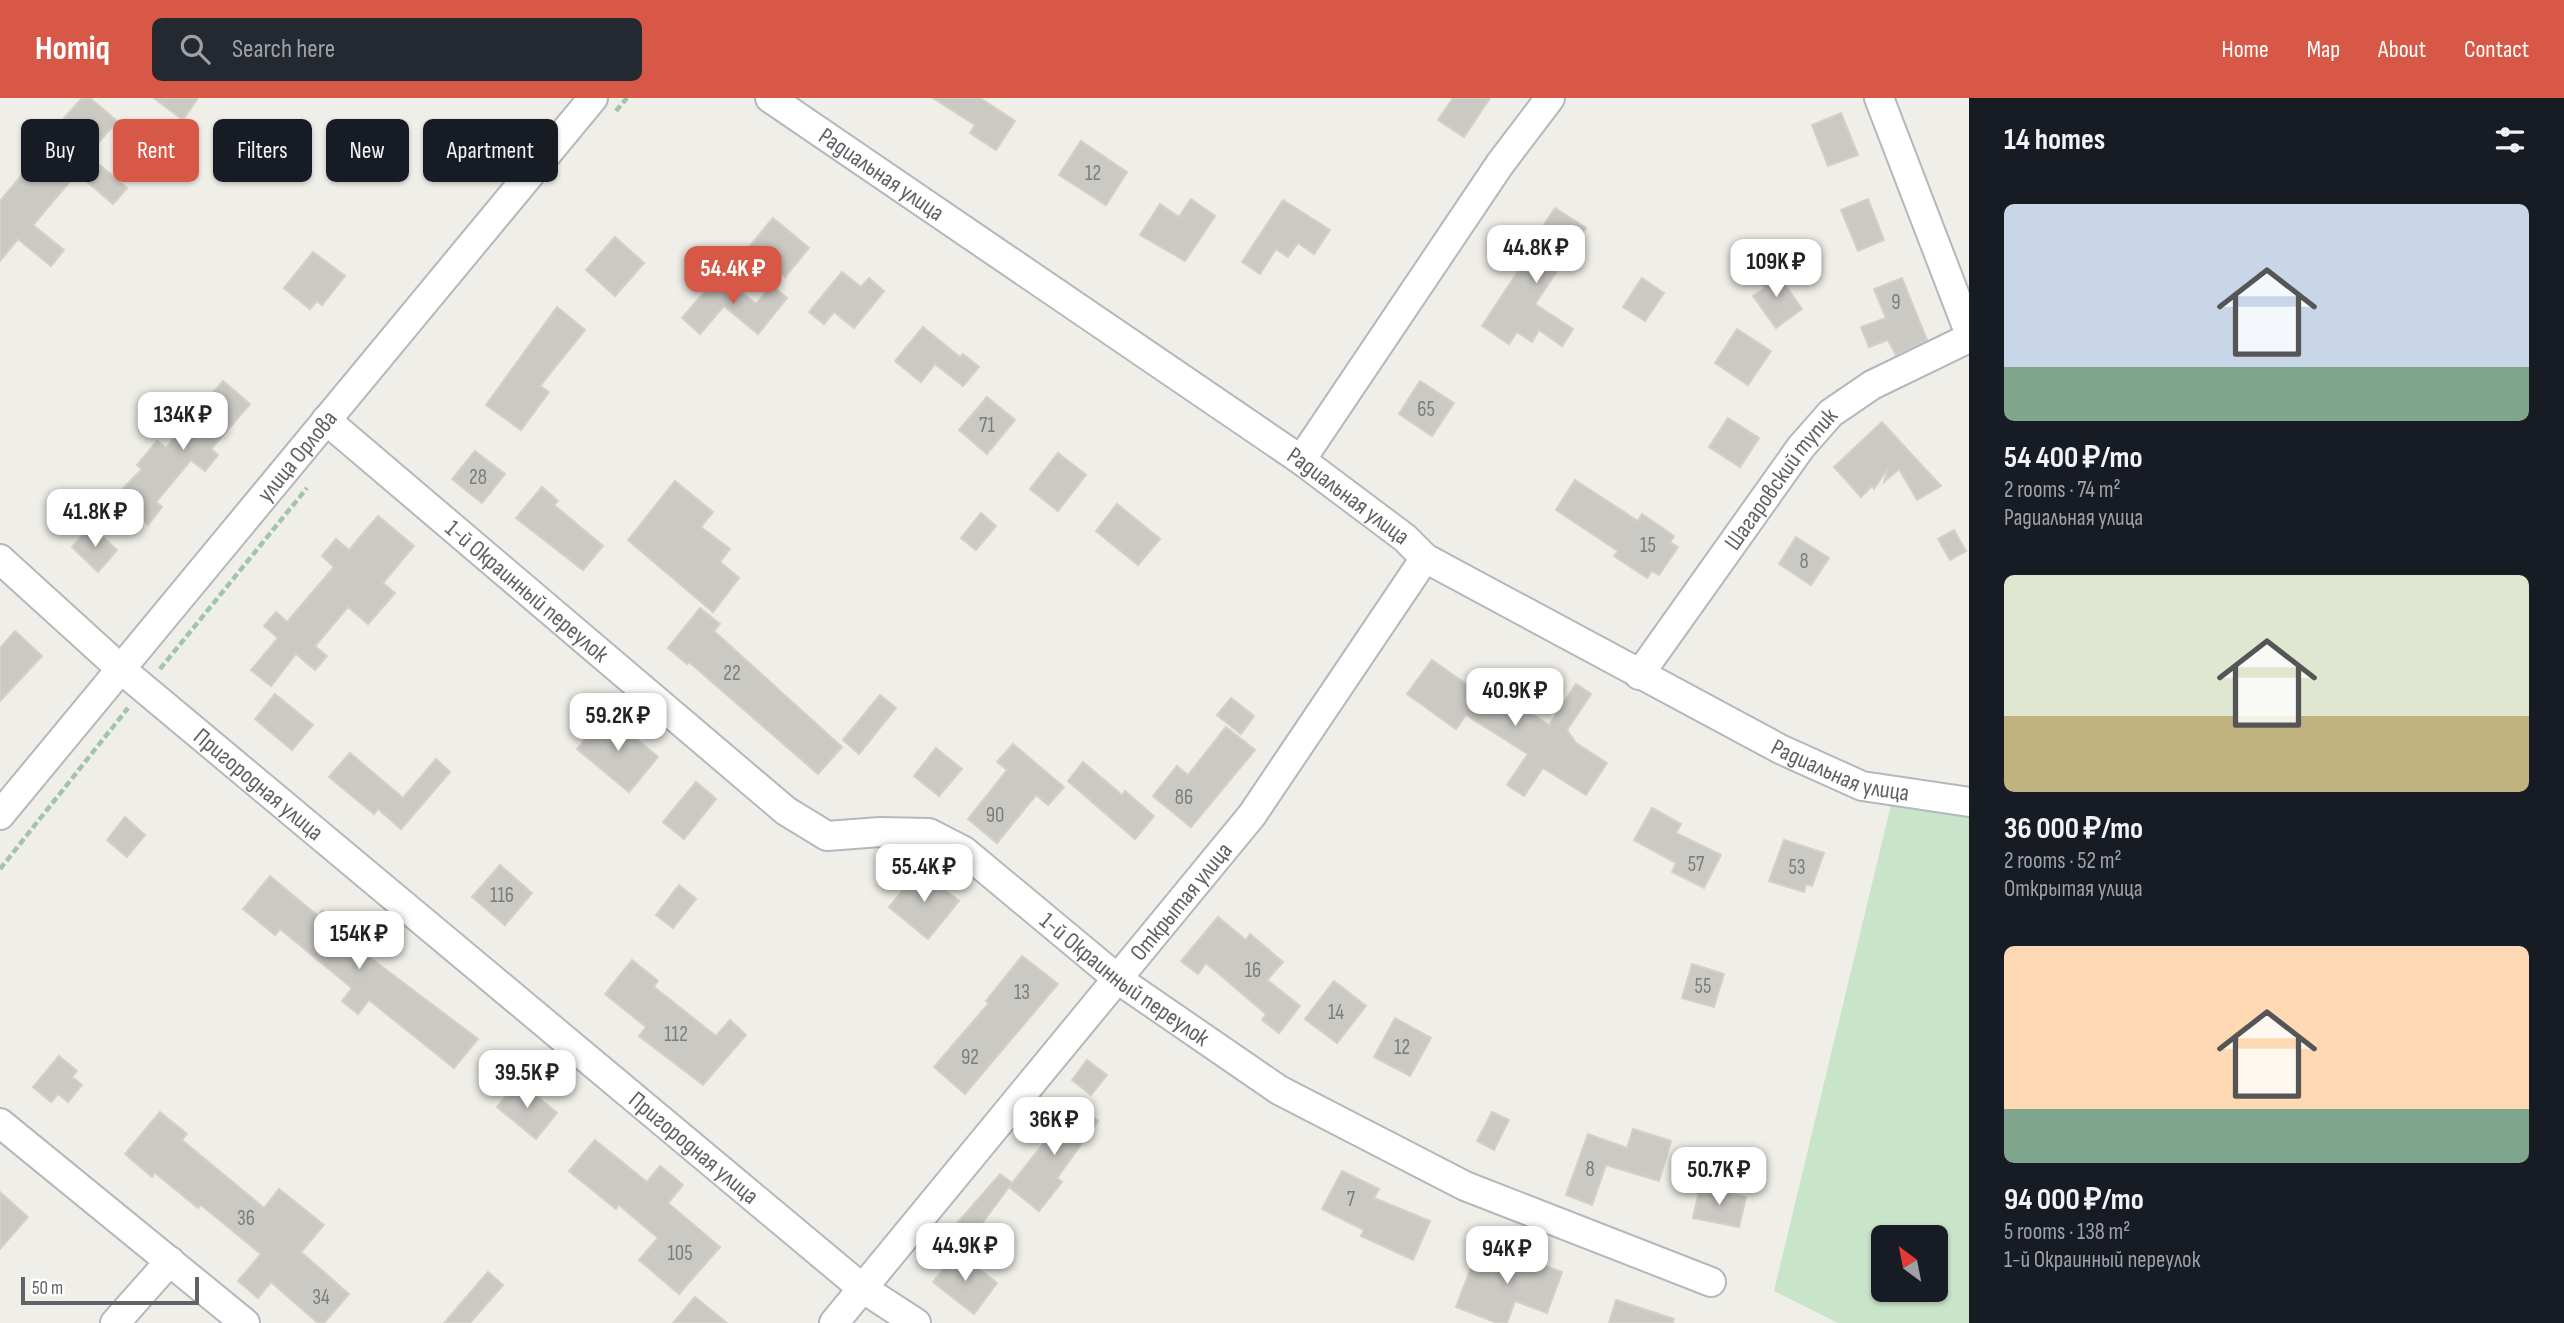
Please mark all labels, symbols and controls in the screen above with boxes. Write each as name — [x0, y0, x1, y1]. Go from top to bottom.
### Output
search box — [152, 18, 642, 81]
text: Homiq — [35, 29, 110, 69]
icon: search — [176, 30, 214, 68]
text: Search here — [232, 34, 335, 65]
text: Home — [2221, 35, 2269, 64]
text: Map — [2307, 35, 2340, 64]
text: About — [2378, 35, 2426, 64]
text: Contact — [2464, 35, 2529, 64]
chip: Buy — [21, 119, 99, 182]
chip: Rent — [113, 119, 199, 182]
chip: Filters — [213, 119, 312, 182]
chip: New — [326, 119, 409, 182]
chip: Apartment — [423, 119, 558, 182]
street label: Радиальная улица — [813, 121, 950, 227]
icon: filters — [2491, 121, 2529, 159]
text: 14 homes — [2004, 122, 2105, 158]
house number: 12 — [1085, 161, 1101, 186]
pin: 44.8K ₽ — [1471, 226, 1601, 285]
text: 44.8K ₽ — [1503, 234, 1569, 262]
pin: 109K ₽ — [1719, 240, 1833, 299]
pin: 54.4K ₽ — [668, 246, 798, 306]
text: 109K ₽ — [1746, 248, 1806, 276]
icon: home — [2204, 249, 2330, 375]
text: 54.4K ₽ — [700, 255, 766, 283]
house number: 9 — [1891, 290, 1901, 315]
pin: 134K ₽ — [126, 392, 240, 452]
house number: 65 — [1417, 397, 1435, 422]
text: 134K ₽ — [154, 401, 212, 429]
street label: Шагаровский тупик — [1718, 401, 1844, 556]
street label: улица Орлова — [251, 404, 343, 508]
house number: 71 — [979, 413, 996, 438]
street label: Радиальная улица — [1282, 440, 1415, 551]
text: 54 400 ₽/mo — [2004, 440, 2142, 476]
house number: 28 — [469, 465, 487, 490]
text: 2 rooms · 74 m² — [2004, 476, 2121, 504]
pin: 41.8K ₽ — [30, 490, 160, 549]
text: 41.8K ₽ — [63, 498, 127, 526]
text: Радиальная улица — [2004, 504, 2143, 532]
street label: 1-й Окраинный переулок — [440, 514, 615, 669]
house number: 15 — [1640, 533, 1656, 558]
house number: 8 — [1799, 549, 1809, 574]
icon: home — [2204, 620, 2330, 746]
house number: 22 — [723, 661, 741, 686]
pin: 40.9K ₽ — [1450, 668, 1580, 728]
text: 40.9K ₽ — [1482, 677, 1548, 705]
pin: 59.2K ₽ — [553, 694, 683, 753]
text: 59.2K ₽ — [586, 702, 650, 730]
street label: Пригородная улица — [188, 722, 329, 847]
street label: Радиальная улица — [1766, 733, 1911, 807]
house number: 86 — [1175, 785, 1193, 810]
house number: 90 — [986, 803, 1004, 828]
text: 36 000 ₽/mo — [2004, 811, 2143, 847]
street label: Открытая улица — [1124, 836, 1238, 966]
pin: 55.4K ₽ — [859, 844, 989, 904]
text: 2 rooms · 52 m² — [2004, 847, 2122, 875]
house number: 57 — [1688, 852, 1705, 877]
text: 55.4K ₽ — [892, 853, 956, 881]
house number: 53 — [1788, 855, 1806, 880]
text: Открытая улица — [2004, 875, 2143, 903]
house number: 116 — [490, 883, 514, 908]
street label: 1-й Окраинный переулок — [1034, 906, 1216, 1053]
pin: 154K ₽ — [302, 912, 416, 971]
text: 154K ₽ — [330, 920, 388, 948]
house number: 16 — [1245, 958, 1261, 983]
house number: 55 — [1695, 974, 1711, 999]
house number: 13 — [1014, 980, 1030, 1005]
icon: home — [2204, 991, 2330, 1117]
house number: 14 — [1328, 1000, 1344, 1025]
house number: 112 — [664, 1022, 688, 1047]
house number: 12 — [1394, 1035, 1410, 1060]
house number: 92 — [961, 1045, 979, 1070]
pin: 39.5K ₽ — [462, 1051, 592, 1110]
text: 39.5K ₽ — [495, 1059, 559, 1087]
street label: Пригородная улица — [623, 1085, 765, 1210]
pin: 36K ₽ — [1005, 1098, 1103, 1157]
text: 36K ₽ — [1029, 1106, 1079, 1134]
pin: 50.7K ₽ — [1654, 1148, 1784, 1207]
text: 50.7K ₽ — [1687, 1156, 1751, 1184]
house number: 8 — [1585, 1157, 1595, 1182]
text: 94 000 ₽/mo — [2004, 1182, 2144, 1218]
house number: 7 — [1347, 1187, 1356, 1212]
house number: 36 — [237, 1206, 255, 1231]
text: 5 rooms · 138 m² — [2004, 1218, 2130, 1246]
pin: 44.9K ₽ — [900, 1224, 1030, 1283]
north arrow — [1871, 1225, 1948, 1302]
map controls — [1871, 1225, 1948, 1302]
pin: 94K ₽ — [1458, 1226, 1556, 1286]
text: 44.9K ₽ — [932, 1232, 998, 1260]
text: 94K ₽ — [1482, 1235, 1532, 1263]
house number: 105 — [667, 1241, 693, 1266]
text: 1-й Окраинный переулок — [2004, 1246, 2200, 1274]
scale bar — [21, 1274, 200, 1306]
text: 50 m — [32, 1277, 63, 1300]
house number: 34 — [312, 1285, 330, 1310]

